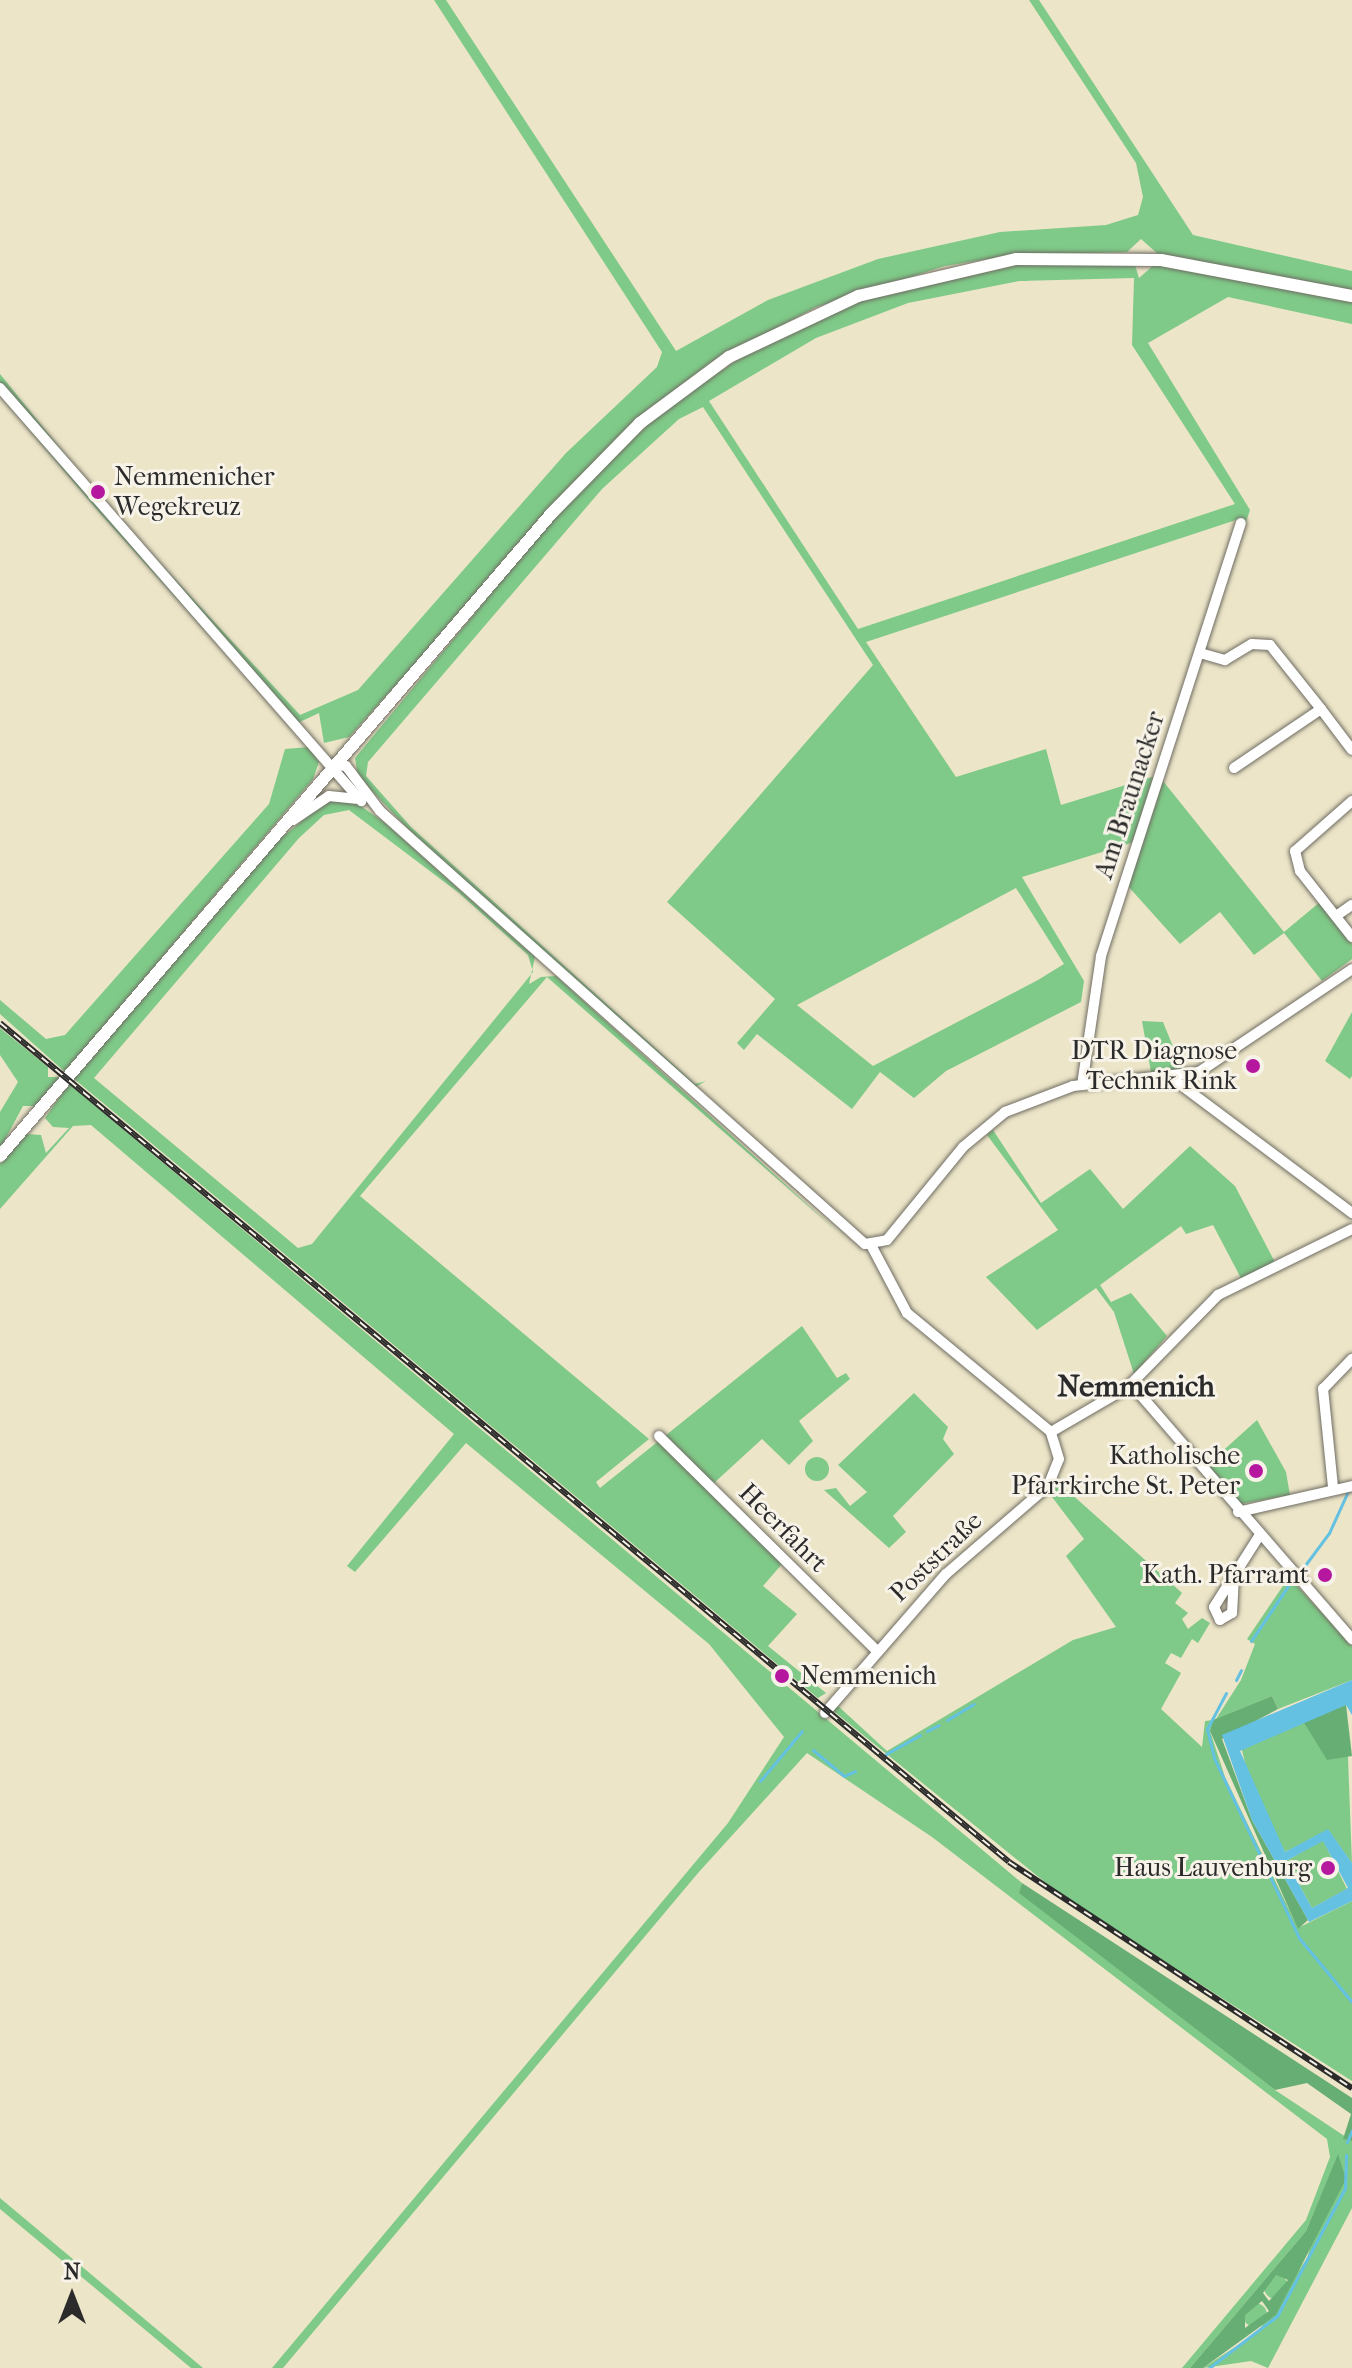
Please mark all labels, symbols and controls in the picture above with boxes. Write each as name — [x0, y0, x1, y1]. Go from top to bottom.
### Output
place label: Nemmenicher Wegekreuz — [114, 461, 274, 522]
marker: Nemmenicher Wegekreuz — [89, 483, 107, 501]
street label: Am Braunacker — [1088, 707, 1172, 883]
place label: DTR Diagnose Technik Rink — [1071, 1035, 1237, 1096]
marker: DTR Diagnose Technik Rink — [1244, 1057, 1262, 1075]
district label: Nemmenich — [1057, 1369, 1215, 1405]
place label: Katholische Pfarrkirche St. Peter — [1011, 1440, 1240, 1502]
marker: Katholische Pfarrkirche St. Peter — [1247, 1462, 1265, 1480]
street label: Heerfahrt — [732, 1477, 834, 1579]
street label: Poststraße — [883, 1505, 989, 1609]
place label: Kath. Pfarramt — [1142, 1559, 1309, 1591]
marker: Kath. Pfarramt — [1316, 1566, 1334, 1584]
place label: Nemmenich — [800, 1660, 937, 1692]
marker: Nemmenich — [771, 1665, 793, 1687]
place label: Haus Lauvenburg — [1114, 1852, 1312, 1884]
marker: Haus Lauvenburg — [1319, 1859, 1337, 1877]
north arrow — [32, 2256, 112, 2336]
text: N — [64, 2259, 80, 2285]

